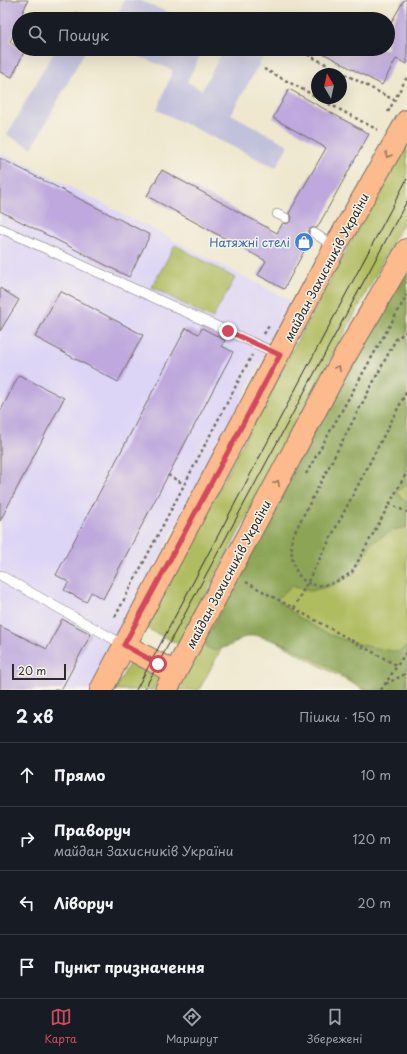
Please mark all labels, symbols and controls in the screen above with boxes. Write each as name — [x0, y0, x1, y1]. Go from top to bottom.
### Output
search box — [12, 12, 395, 56]
icon: search — [26, 23, 48, 45]
text: Пошук — [58, 23, 109, 46]
north arrow — [311, 68, 347, 104]
one-way arrow — [385, 151, 392, 158]
street label: майдан Захисників України — [279, 190, 373, 344]
shop icon: Натяжні стелі — [293, 231, 315, 253]
place label: Натяжні стелі — [209, 233, 290, 251]
route end — [219, 322, 237, 340]
one-way arrow — [333, 365, 340, 372]
one-way arrow — [272, 479, 279, 487]
street label: майдан Захисників України — [181, 497, 275, 651]
route start — [149, 655, 167, 673]
scale bar — [12, 662, 66, 681]
text: 20 m — [18, 662, 46, 679]
text: 2 хв — [16, 703, 53, 729]
text: Пішки · 150 m — [299, 707, 391, 726]
text: Прямо — [54, 763, 105, 786]
icon: ahead — [16, 764, 38, 786]
text: 10 m — [361, 765, 391, 784]
text: Праворуч — [54, 818, 131, 841]
icon: right — [16, 828, 38, 850]
text: 120 m — [352, 829, 391, 848]
text: майдан Захисників України — [54, 841, 234, 860]
text: Ліворуч — [54, 891, 114, 914]
icon: left — [16, 892, 38, 914]
text: 20 m — [357, 893, 391, 912]
text: Пункт призначення — [54, 955, 205, 978]
icon: arrive — [16, 956, 38, 978]
tab: Карта — [45, 1006, 77, 1047]
tab: Маршрут — [166, 1006, 218, 1047]
tab: Збережені — [307, 1006, 362, 1047]

